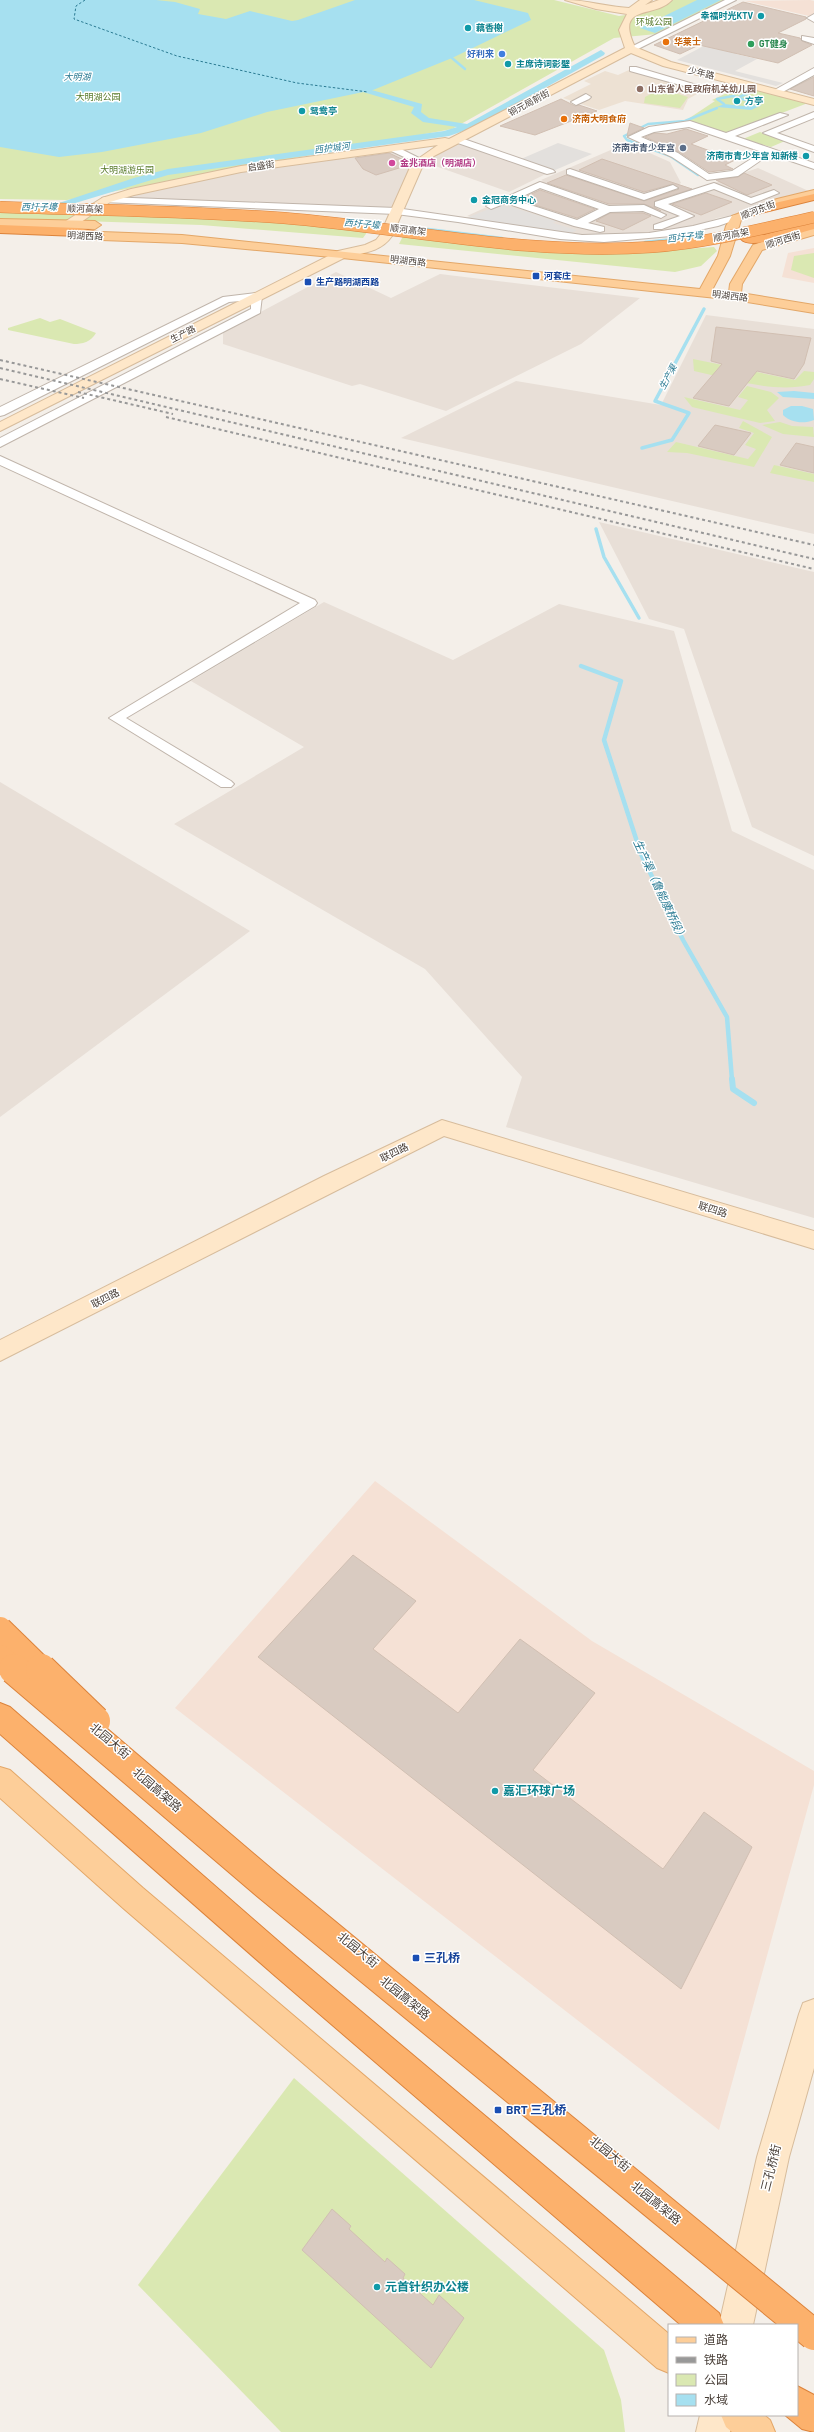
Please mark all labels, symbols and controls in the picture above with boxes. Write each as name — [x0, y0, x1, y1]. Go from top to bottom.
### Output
place label: 幸福时光KTV — [701, 10, 753, 21]
marker: 幸福时光KTV — [756, 11, 766, 21]
park label: 环城公园 — [636, 16, 672, 27]
place label: 藕香榭 — [476, 22, 503, 33]
marker: 藕香榭 — [463, 23, 473, 33]
place label: 华莱士 — [674, 36, 701, 47]
marker: 华莱士 — [661, 37, 671, 47]
place label: GT健身 — [759, 38, 788, 49]
marker: GT健身 — [746, 39, 756, 49]
place label: 好利来 — [467, 48, 494, 59]
marker: 好利来 — [497, 49, 507, 59]
place label: 主席诗词影壁 — [516, 58, 570, 69]
marker: 主席诗词影壁 — [503, 59, 513, 69]
street label: 少年路 — [687, 64, 716, 81]
water label: 大明湖 — [63, 71, 92, 82]
place label: 山东省人民政府机关幼儿园 — [648, 83, 756, 94]
marker: 山东省人民政府机关幼儿园 — [635, 84, 645, 94]
street label: 铜元局前街 — [506, 87, 551, 118]
park label: 大明湖公园 — [75, 91, 121, 102]
place label: 方亭 — [745, 95, 763, 106]
marker: 方亭 — [732, 96, 742, 106]
place label: 鸳鸯亭 — [310, 105, 337, 116]
marker: 鸳鸯亭 — [297, 106, 307, 116]
place label: 济南大明食府 — [572, 113, 626, 124]
marker: 济南大明食府 — [559, 114, 569, 124]
water label: 西护城河 — [313, 140, 352, 155]
place label: 济南市青少年宫 — [612, 142, 675, 153]
marker: 济南市青少年宫 — [678, 143, 688, 153]
place label: 济南市青少年宫 知新楼 — [706, 150, 798, 161]
marker: 济南市青少年宫 知新楼 — [801, 151, 811, 161]
place label: 金兆酒店（明湖店） — [400, 157, 481, 168]
street label: 启盛街 — [247, 158, 275, 173]
marker: 金兆酒店（明湖店） — [387, 158, 397, 168]
park label: 大明湖游乐园 — [100, 164, 154, 175]
place label: 金冠商务中心 — [482, 194, 536, 205]
marker: 金冠商务中心 — [469, 195, 479, 205]
street label: 顺河东街 — [739, 198, 777, 221]
water label: 西圩子壕 — [21, 201, 59, 212]
street label: 顺河高架 — [67, 203, 103, 214]
water label: 西圩子壕 — [344, 216, 382, 231]
street label: 顺河高架 — [390, 222, 427, 237]
street label: 顺河高架 — [712, 226, 750, 243]
street label: 明湖西路 — [67, 229, 103, 242]
water label: 西圩子壕 — [666, 229, 705, 244]
street label: 顺河西街 — [764, 229, 802, 250]
street label: 明湖西路 — [390, 253, 427, 268]
place label: 河套庄 — [543, 270, 571, 281]
marker: 河套庄 — [531, 271, 541, 281]
place label: 生产路明湖西路 — [316, 276, 380, 287]
marker: 生产路明湖西路 — [303, 277, 313, 287]
street label: 明湖西路 — [712, 288, 749, 303]
street label: 生产路 — [168, 323, 197, 345]
water label: 生产渠 — [656, 361, 680, 391]
water label: 生产渠（鲁能康桥段） — [631, 837, 690, 942]
street label: 联四路 — [378, 1140, 410, 1164]
street label: 联四路 — [697, 1199, 729, 1219]
street label: 联四路 — [89, 1286, 121, 1310]
street label: 北园大街 — [88, 1719, 134, 1761]
street label: 北园高架路 — [130, 1764, 185, 1814]
place label: 嘉汇环球广场 — [503, 1783, 575, 1797]
marker: 嘉汇环球广场 — [490, 1786, 500, 1796]
street label: 北园大街 — [336, 1929, 382, 1970]
place label: 三孔桥 — [424, 1950, 460, 1964]
marker: 三孔桥 — [411, 1953, 421, 1963]
street label: 北园高架路 — [378, 1973, 433, 2022]
place label: BRT 三孔桥 — [506, 2102, 566, 2116]
marker: BRT 三孔桥 — [493, 2105, 503, 2115]
street label: 北园大街 — [588, 2133, 634, 2174]
street label: 三孔桥街 — [757, 2143, 783, 2193]
street label: 北园高架路 — [629, 2178, 684, 2227]
place label: 元首针织办公楼 — [385, 2279, 469, 2293]
marker: 元首针织办公楼 — [372, 2282, 382, 2292]
legend — [668, 2324, 798, 2416]
text: 道路 — [704, 2332, 728, 2346]
text: 铁路 — [704, 2352, 728, 2366]
text: 公园 — [704, 2372, 728, 2386]
text: 水域 — [704, 2392, 728, 2406]

